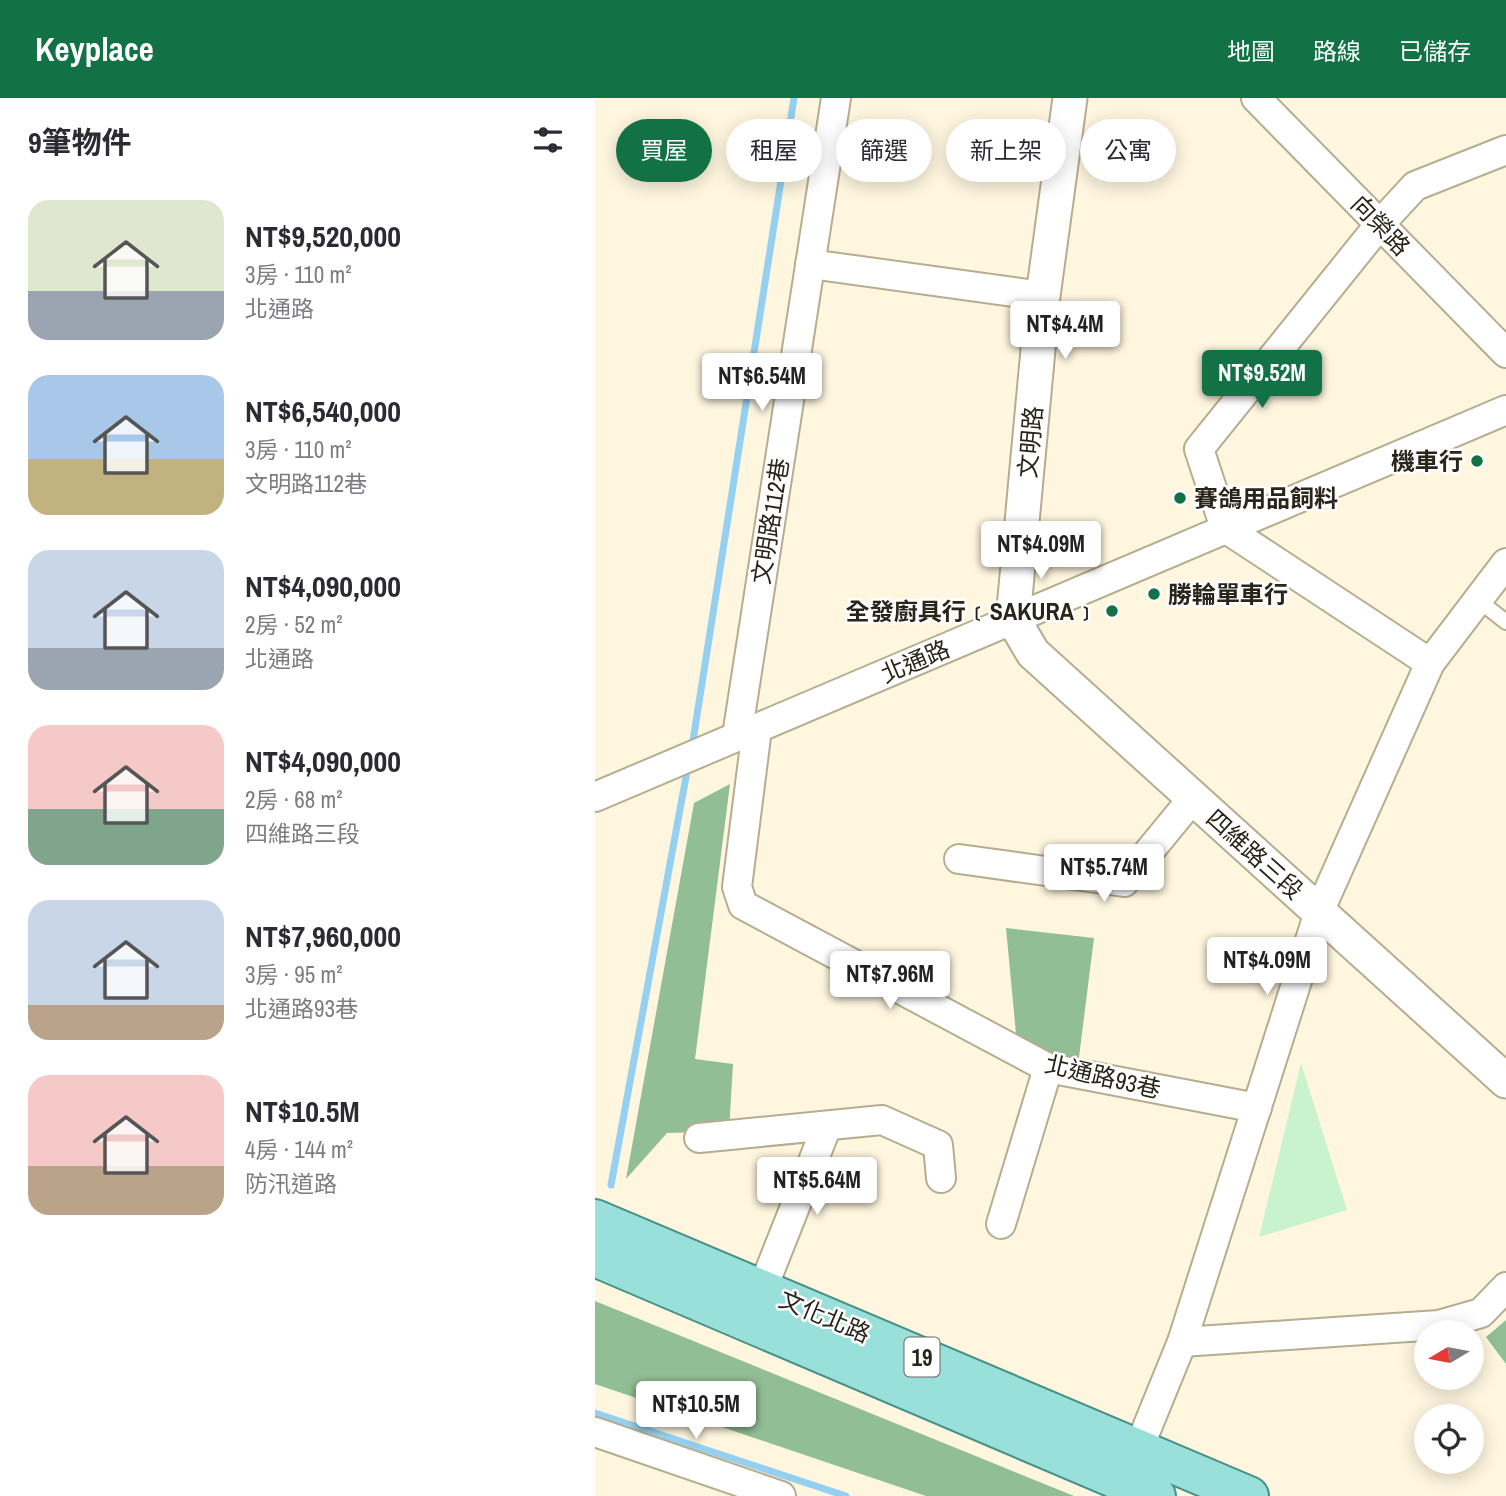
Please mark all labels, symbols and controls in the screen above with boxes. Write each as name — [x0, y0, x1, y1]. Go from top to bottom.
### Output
text: Keyplace — [35, 27, 154, 71]
text: 地圖 — [1227, 35, 1275, 67]
text: 路線 — [1313, 35, 1361, 67]
text: 已儲存 — [1399, 35, 1471, 67]
chip: 買屋 — [616, 119, 712, 182]
chip: 租屋 — [726, 119, 822, 182]
chip: 篩選 — [836, 119, 932, 182]
chip: 新上架 — [946, 119, 1066, 182]
chip: 公寓 — [1080, 119, 1176, 182]
icon: filters — [529, 121, 567, 159]
text: 9筆物件 — [28, 122, 132, 162]
street label: 向榮路 — [1344, 188, 1418, 262]
text: NT$9,520,000 — [245, 216, 401, 256]
icon: home — [84, 228, 168, 312]
text: 3房 · 110 m² — [245, 259, 352, 290]
text: 北通路 — [245, 293, 314, 324]
pin: NT$4.4M — [1000, 302, 1130, 361]
text: NT$4.4M — [1026, 308, 1104, 339]
pin: NT$9.52M — [1190, 350, 1334, 410]
pin: NT$6.54M — [690, 354, 834, 413]
text: NT$9.52M — [1218, 357, 1306, 388]
text: NT$6.54M — [718, 360, 806, 391]
text: NT$6,540,000 — [245, 391, 401, 431]
icon: home — [84, 403, 168, 487]
street label: 文明路 — [1011, 405, 1049, 479]
text: 3房 · 110 m² — [245, 434, 352, 465]
place label: 機車行 — [1391, 445, 1463, 477]
marker: 機車行 — [1469, 453, 1485, 469]
street label: 文明路112巷 — [744, 456, 796, 586]
text: 文明路112巷 — [245, 468, 367, 499]
place label: 賽鴿用品飼料 — [1194, 482, 1338, 514]
marker: 賽鴿用品飼料 — [1172, 490, 1188, 506]
pin: NT$4.09M — [969, 522, 1113, 581]
text: NT$4.09M — [997, 528, 1085, 559]
text: NT$4,090,000 — [245, 566, 401, 606]
icon: home — [84, 578, 168, 662]
place label: 勝輪單車行 — [1168, 578, 1288, 610]
marker: 勝輪單車行 — [1146, 586, 1162, 602]
place label: 全發廚具行﹝SAKURA﹞ — [846, 595, 1098, 627]
marker: 全發廚具行﹝SAKURA﹞ — [1104, 603, 1120, 619]
text: 2房 · 52 m² — [245, 609, 342, 640]
street label: 北通路 — [876, 632, 954, 690]
text: 北通路 — [245, 643, 314, 674]
text: NT$4,090,000 — [245, 741, 401, 781]
icon: home — [84, 753, 168, 837]
text: 2房 · 68 m² — [245, 784, 342, 815]
street label: 四維路三段 — [1200, 802, 1310, 906]
text: 四維路三段 — [245, 818, 360, 849]
pin: NT$5.74M — [1032, 844, 1176, 904]
text: NT$5.74M — [1060, 851, 1148, 882]
text: NT$7,960,000 — [245, 916, 401, 956]
icon: home — [84, 928, 168, 1012]
pin: NT$4.09M — [1195, 937, 1339, 997]
text: NT$4.09M — [1223, 944, 1311, 975]
pin: NT$7.96M — [818, 951, 962, 1011]
text: NT$7.96M — [846, 958, 934, 989]
text: 3房 · 95 m² — [245, 959, 342, 990]
text: 北通路93巷 — [245, 993, 358, 1024]
street label: 北通路93巷 — [1042, 1047, 1164, 1105]
text: NT$10.5M — [245, 1091, 360, 1131]
icon: home — [84, 1103, 168, 1187]
text: 4房 · 144 m² — [245, 1134, 353, 1165]
pin: NT$5.64M — [745, 1158, 889, 1217]
text: NT$5.64M — [773, 1164, 861, 1195]
text: 防汛道路 — [245, 1168, 337, 1199]
street label: 文化北路 — [775, 1283, 875, 1349]
north arrow — [1414, 1320, 1484, 1390]
map controls — [1414, 1320, 1484, 1474]
road number: 19 — [905, 1338, 939, 1376]
pin: NT$10.5M — [624, 1382, 768, 1441]
text: NT$10.5M — [652, 1388, 740, 1419]
button: locate — [1414, 1404, 1484, 1474]

